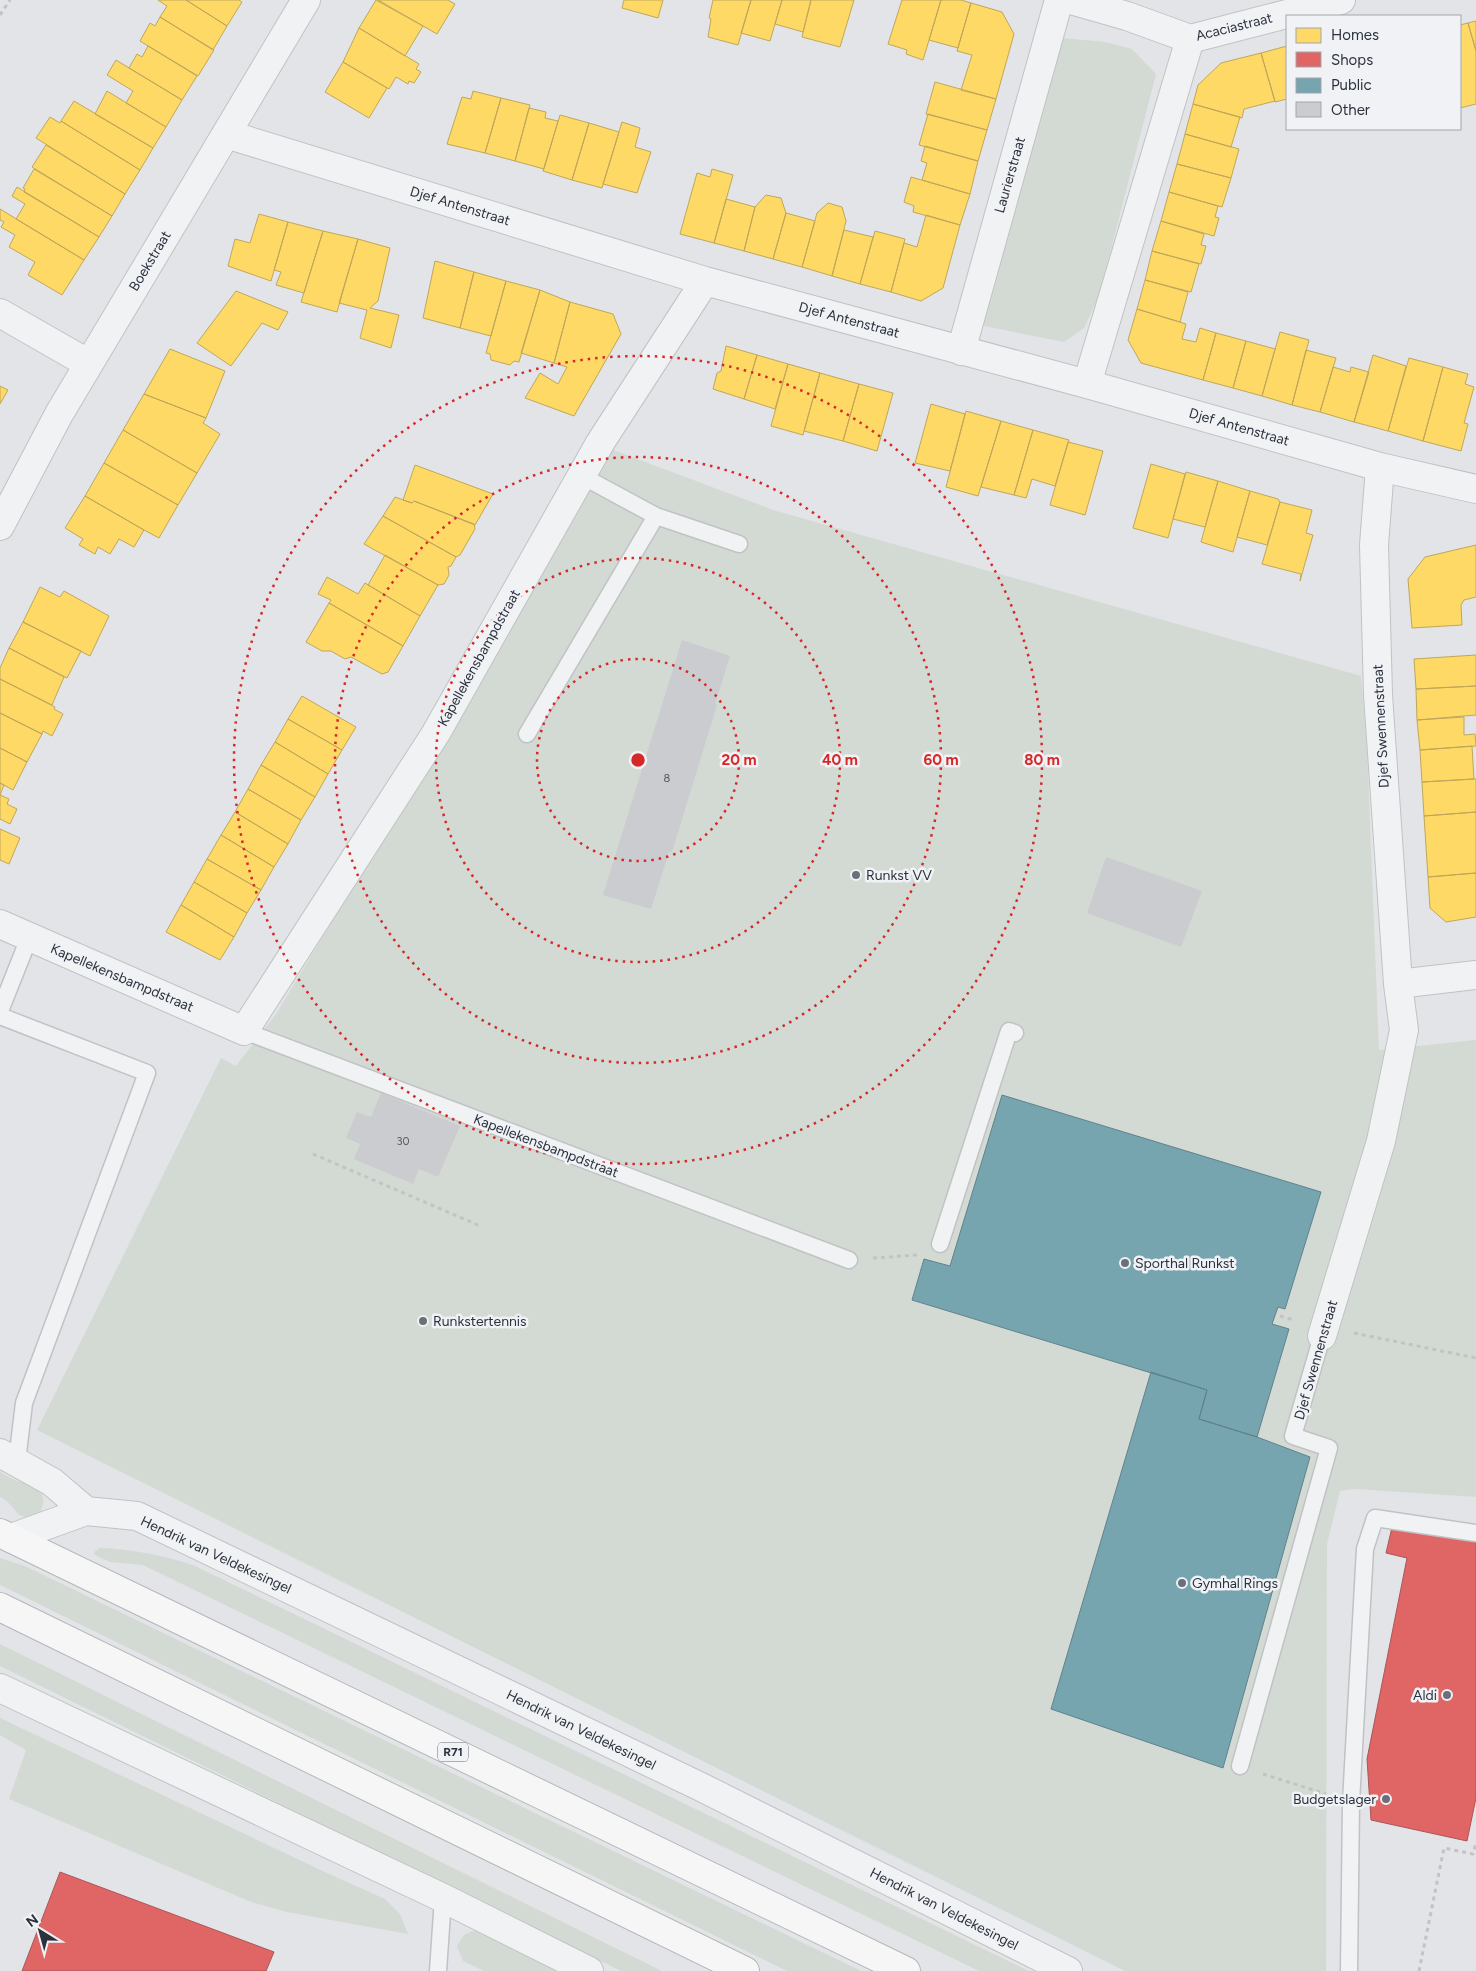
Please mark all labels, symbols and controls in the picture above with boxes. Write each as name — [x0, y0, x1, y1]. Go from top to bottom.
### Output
street label: Acaciastraat — [1194, 9, 1274, 45]
legend — [1286, 15, 1461, 130]
text: Homes — [1331, 26, 1379, 44]
text: Shops — [1331, 51, 1373, 69]
text: Public — [1331, 76, 1372, 94]
text: Other — [1331, 101, 1370, 119]
street label: Laurierstraat — [991, 135, 1029, 215]
street label: Djef Antenstraat — [408, 183, 512, 229]
street label: Boekstraat — [125, 228, 175, 294]
street label: Djef Antenstraat — [797, 298, 901, 342]
street label: Djef Antenstraat — [1187, 405, 1291, 449]
street label: Kapellekensbampdstraat — [434, 587, 524, 729]
street label: Djef Swennenstraat — [1369, 664, 1393, 788]
centre of rings — [629, 751, 647, 769]
text: 20 m — [721, 751, 757, 769]
text: 40 m — [822, 751, 858, 769]
text: 60 m — [923, 751, 959, 769]
text: 80 m — [1024, 751, 1060, 769]
house number: 8 — [664, 772, 671, 785]
place label: Runkst VV — [866, 867, 932, 884]
marker: Runkst VV — [850, 869, 862, 881]
street label: Kapellekensbampdstraat — [48, 940, 196, 1016]
street label: Kapellekensbampdstraat — [471, 1111, 621, 1181]
house number: 30 — [396, 1135, 410, 1148]
place label: Sporthal Runkst — [1135, 1255, 1235, 1272]
marker: Sporthal Runkst — [1119, 1257, 1131, 1269]
street label: Djef Swennenstraat — [1291, 1298, 1341, 1422]
place label: Runkstertennis — [433, 1313, 527, 1330]
marker: Runkstertennis — [417, 1315, 429, 1327]
street label: Hendrik van Veldekesingel — [138, 1513, 294, 1597]
place label: Gymhal Rings — [1192, 1575, 1278, 1592]
marker: Gymhal Rings — [1176, 1577, 1188, 1589]
street label: Hendrik van Veldekesingel — [503, 1686, 659, 1774]
place label: Aldi — [1413, 1687, 1437, 1704]
marker: Aldi — [1441, 1689, 1453, 1701]
road number: R71 — [438, 1742, 468, 1761]
place label: Budgetslager — [1293, 1791, 1376, 1808]
marker: Budgetslager — [1380, 1793, 1392, 1805]
street label: Hendrik van Veldekesingel — [867, 1864, 1021, 1954]
north arrow — [15, 1906, 65, 1956]
text: N — [23, 1911, 42, 1931]

